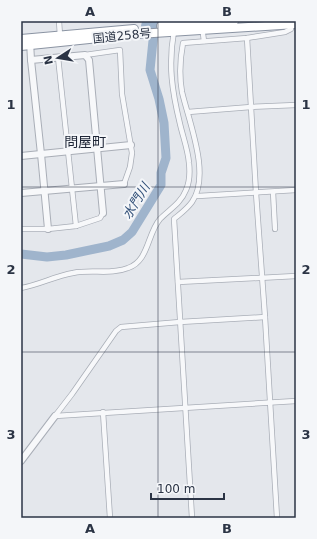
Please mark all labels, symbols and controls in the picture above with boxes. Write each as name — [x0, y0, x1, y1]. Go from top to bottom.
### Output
text: A — [85, 4, 95, 19]
text: B — [222, 4, 232, 19]
street label: 国道258号 — [92, 26, 152, 46]
north arrow — [38, 38, 78, 78]
text: N — [41, 54, 56, 66]
text: 1 — [6, 97, 16, 112]
text: 1 — [301, 97, 311, 112]
district label: 問屋町 — [64, 134, 106, 150]
water label: 水門川 — [119, 179, 154, 222]
text: 2 — [6, 262, 16, 277]
text: 2 — [301, 262, 311, 277]
text: 3 — [6, 427, 16, 442]
text: 3 — [301, 427, 311, 442]
scale bar — [151, 475, 224, 501]
text: 100 m — [157, 482, 195, 496]
text: A — [85, 521, 95, 536]
text: B — [222, 521, 232, 536]

